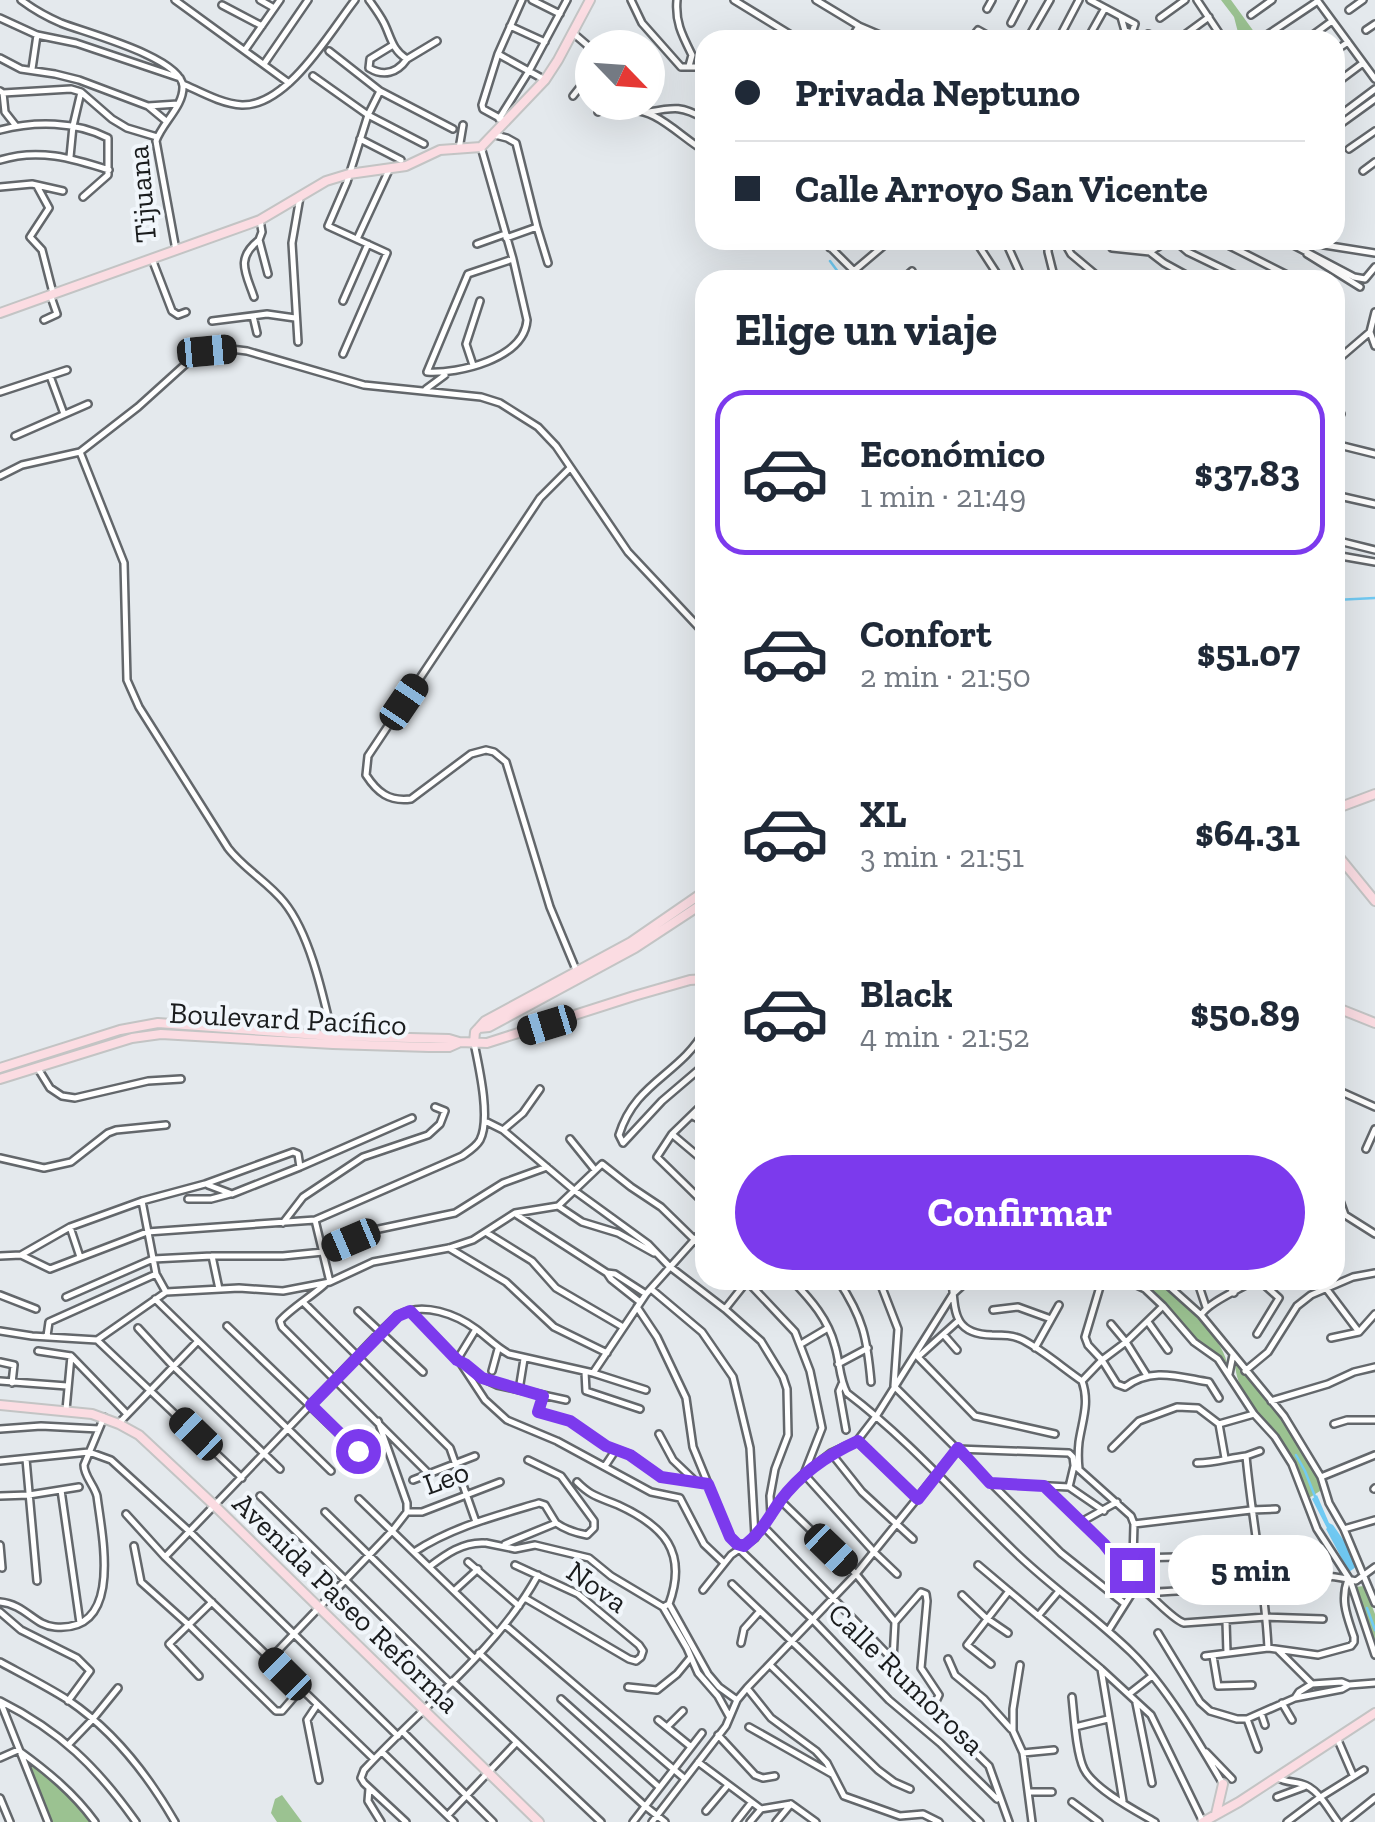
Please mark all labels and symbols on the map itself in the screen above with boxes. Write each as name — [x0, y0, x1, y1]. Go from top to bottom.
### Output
north arrow — [575, 30, 665, 120]
street label: Tijuana — [120, 144, 164, 244]
car — [176, 333, 238, 369]
car — [375, 669, 433, 735]
street label: Boulevard Pacífico — [168, 995, 408, 1043]
car — [514, 1002, 580, 1048]
car — [318, 1214, 384, 1266]
car — [164, 1402, 228, 1466]
route start — [336, 1429, 381, 1474]
street label: Leo — [418, 1453, 474, 1503]
street label: Avenida Paseo Reforma — [225, 1485, 467, 1721]
car — [799, 1518, 863, 1582]
callout: 5 min — [1167, 1535, 1332, 1605]
route end — [1110, 1548, 1155, 1593]
street label: Nova — [560, 1553, 634, 1621]
street label: Calle Rumorosa — [820, 1596, 992, 1762]
car — [253, 1642, 317, 1706]

